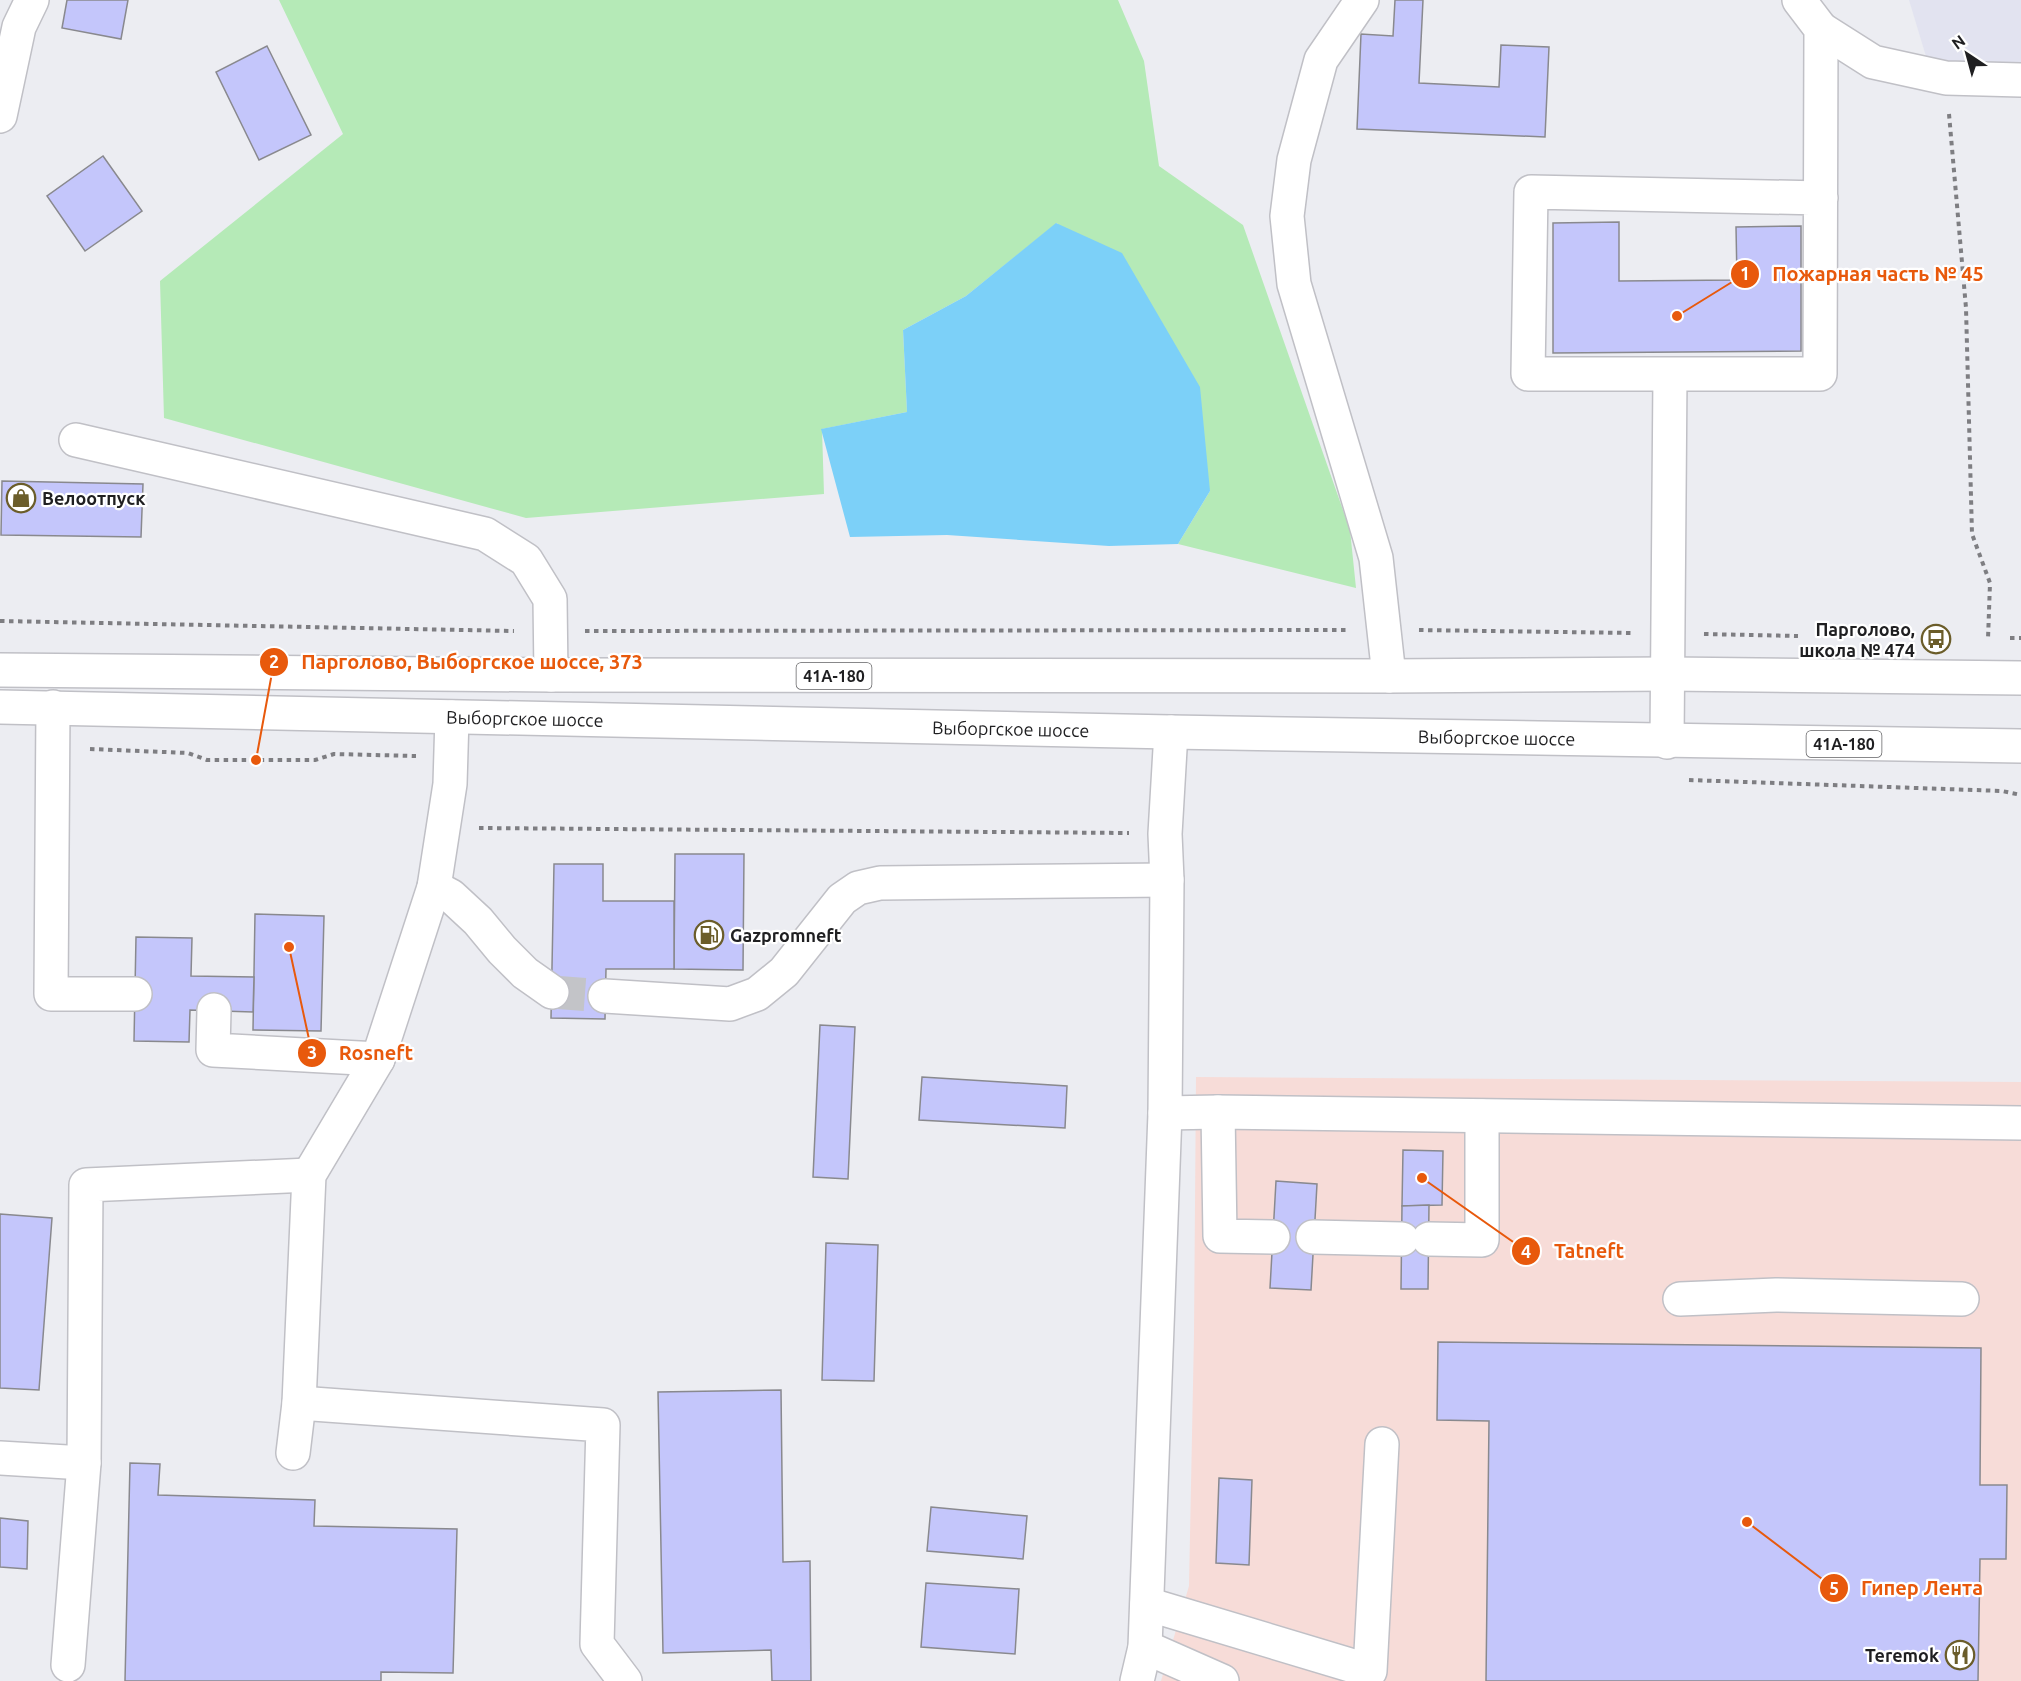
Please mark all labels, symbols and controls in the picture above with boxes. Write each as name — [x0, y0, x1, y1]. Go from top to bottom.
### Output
north arrow — [1937, 24, 1997, 84]
text: N — [1948, 31, 1968, 53]
callout: Пожарная часть № 45 — [1730, 255, 1996, 293]
text: Пожарная часть № 45 — [1772, 262, 1984, 285]
text: 1 — [1740, 263, 1750, 283]
shop icon: Велоотпуск — [5, 482, 37, 514]
place label: Велоотпуск — [42, 488, 146, 508]
place label: Парголово, школа № 474 — [1799, 619, 1915, 660]
bus stop icon: Парголово, школа № 474 — [1920, 623, 1952, 655]
callout: Парголово, Выборгское шоссе, 373 — [259, 643, 655, 681]
text: Парголово, Выборгское шоссе, 373 — [301, 650, 643, 673]
text: 2 — [269, 651, 279, 671]
road number: 41А-180 — [796, 663, 872, 689]
street label: Выборгское шоссе — [446, 707, 604, 730]
street label: Выборгское шоссе — [932, 717, 1090, 740]
street label: Выборгское шоссе — [1418, 726, 1576, 749]
road number: 41А-180 — [1806, 731, 1882, 757]
fuel station icon: Gazpromneft — [693, 919, 725, 951]
place label: Gazpromneft — [730, 925, 842, 945]
callout: Rosneft — [297, 1034, 425, 1072]
text: Rosneft — [339, 1041, 414, 1064]
text: 3 — [307, 1042, 317, 1062]
callout: Tatneft — [1511, 1232, 1636, 1270]
text: Tatneft — [1554, 1239, 1624, 1262]
text: 4 — [1521, 1241, 1531, 1261]
callout: Гипер Лента — [1819, 1569, 1995, 1607]
text: Гипер Лента — [1861, 1576, 1983, 1599]
text: 5 — [1829, 1578, 1839, 1598]
restaurant icon: Teremok — [1944, 1639, 1976, 1671]
place label: Teremok — [1865, 1645, 1939, 1665]

